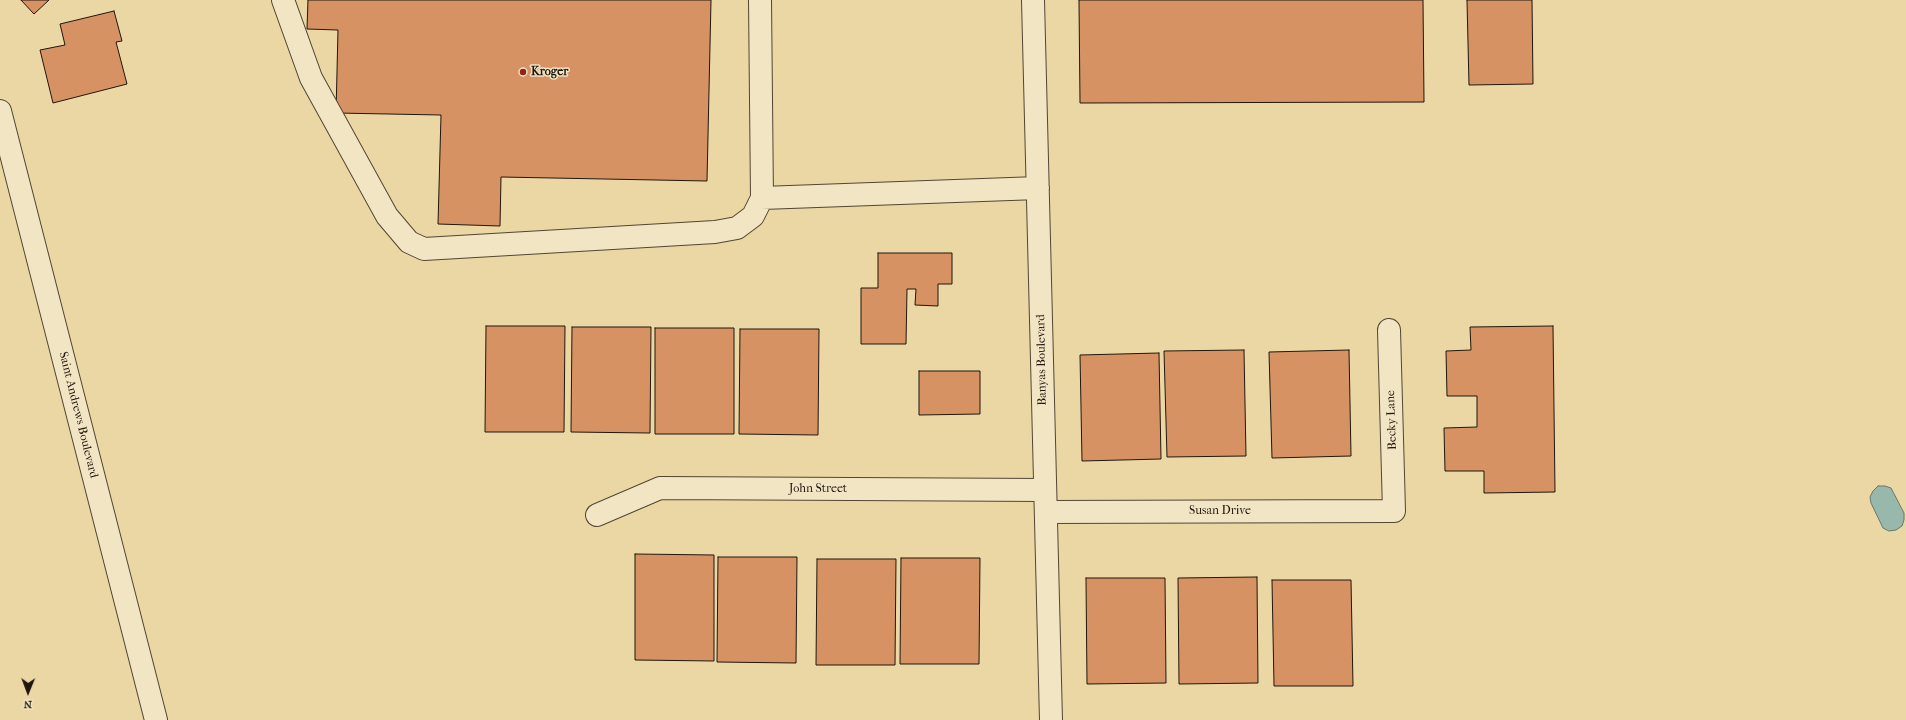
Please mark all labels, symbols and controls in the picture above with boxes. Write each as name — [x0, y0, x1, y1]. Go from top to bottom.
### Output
place label: Kroger — [531, 65, 568, 79]
marker: Kroger — [518, 67, 528, 77]
street label: Banyas Boulevard — [1034, 314, 1050, 406]
street label: Saint Andrews Boulevard — [55, 350, 101, 480]
street label: Becky Lane — [1384, 390, 1400, 450]
street label: John Street — [789, 482, 847, 496]
street label: Susan Drive — [1189, 504, 1251, 518]
north arrow — [8, 672, 48, 712]
text: N — [23, 698, 32, 711]

